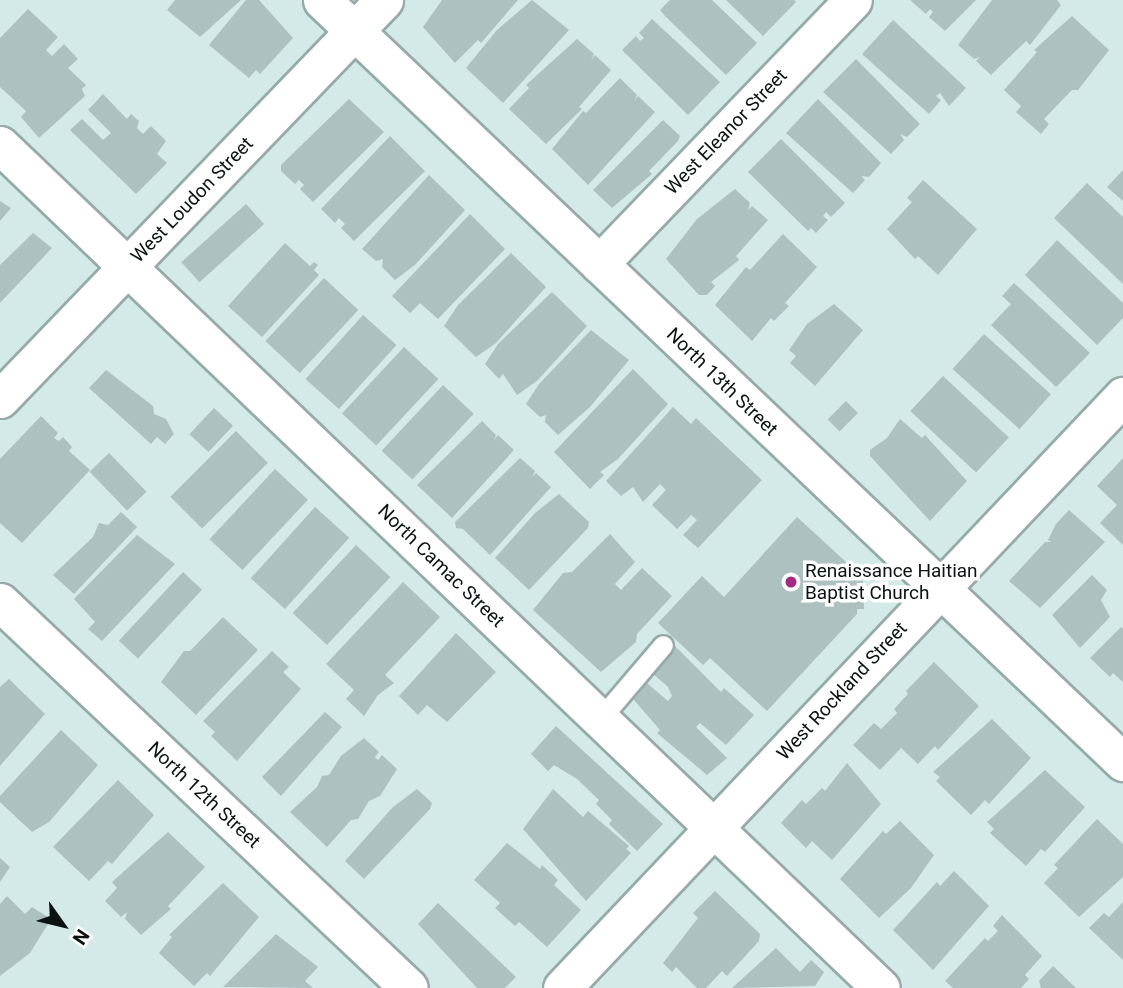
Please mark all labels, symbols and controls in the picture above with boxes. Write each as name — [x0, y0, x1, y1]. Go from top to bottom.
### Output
street label: West Eleanor Street — [660, 64, 792, 200]
street label: West Loudon Street — [126, 132, 258, 268]
street label: North 13th Street — [662, 323, 782, 441]
street label: North Camac Street — [373, 500, 509, 632]
place label: Renaissance Haitian Baptist Church — [805, 560, 978, 604]
marker: Renaissance Haitian Baptist Church — [783, 574, 799, 590]
street label: West Rockland Street — [772, 617, 912, 765]
street label: North 12th Street — [143, 737, 265, 853]
north arrow — [28, 890, 98, 960]
text: N — [68, 925, 94, 949]

